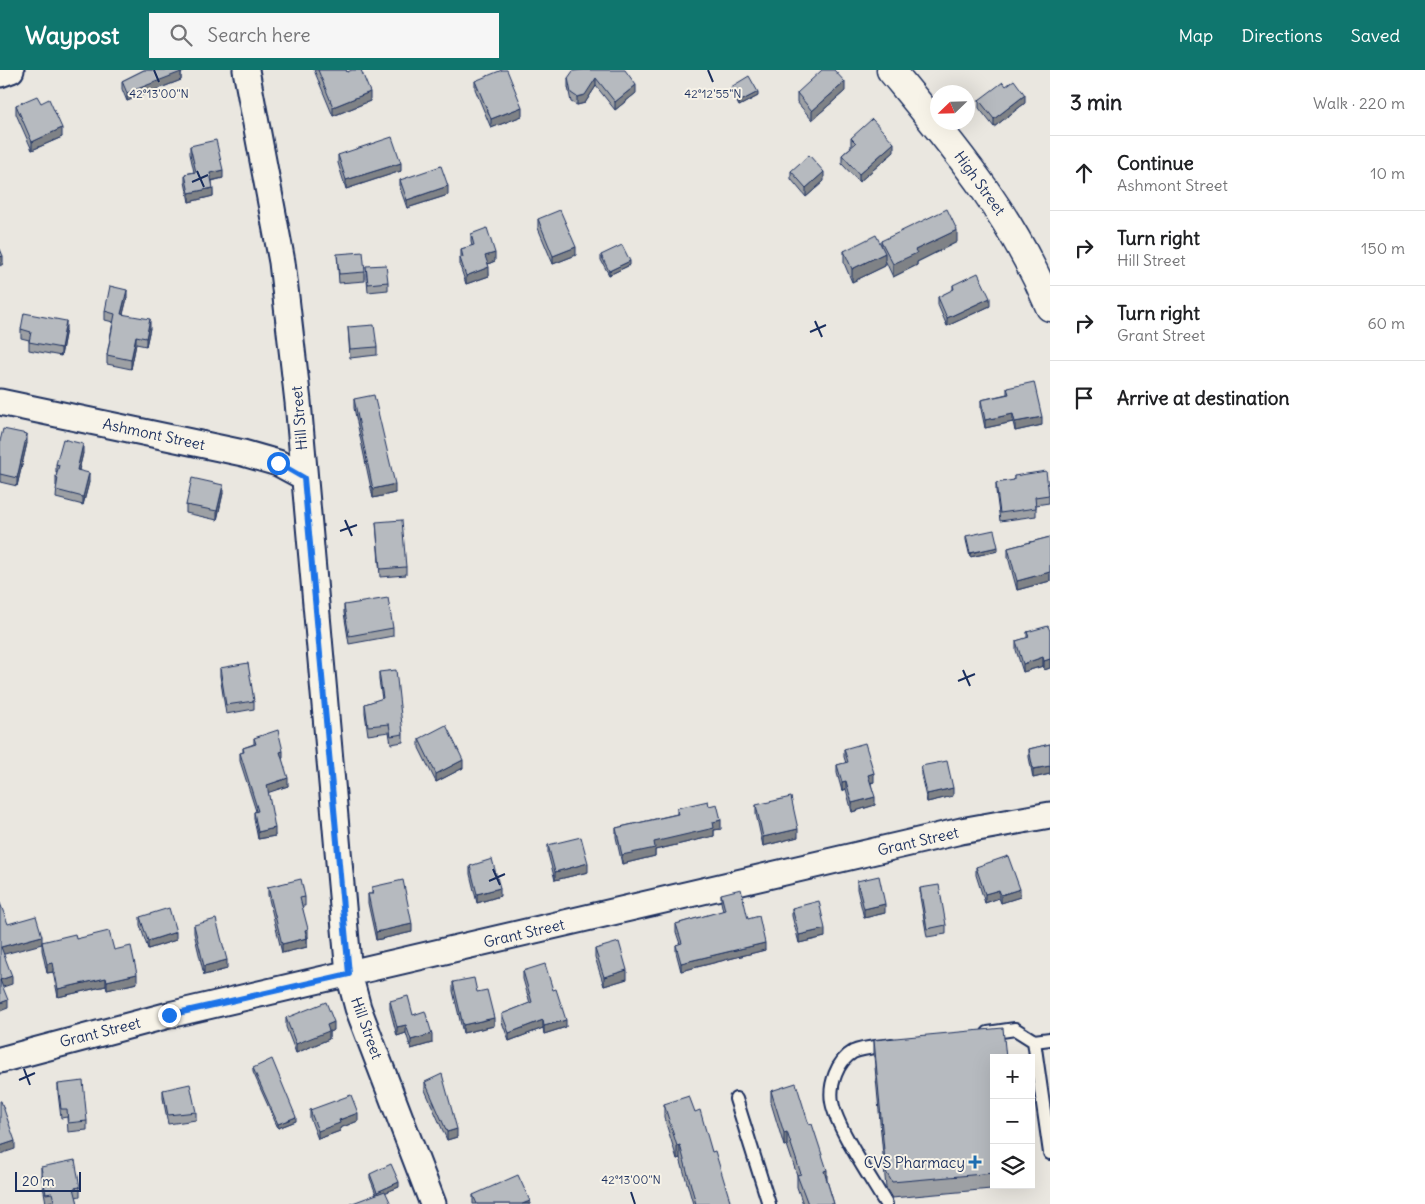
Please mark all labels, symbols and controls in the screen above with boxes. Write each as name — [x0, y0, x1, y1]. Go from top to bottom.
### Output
search box — [149, 13, 499, 58]
text: Waypost — [25, 20, 119, 50]
icon: search — [167, 21, 195, 49]
text: Search here — [207, 23, 310, 47]
text: Map — [1178, 24, 1213, 47]
text: Directions — [1241, 24, 1323, 47]
text: Saved — [1351, 24, 1400, 47]
north arrow — [930, 85, 975, 130]
text: 42°13'00"N — [129, 86, 189, 101]
text: 42°12'55"N — [684, 86, 742, 101]
text: 3 min — [1070, 89, 1122, 116]
text: Walk · 220 m — [1313, 93, 1405, 113]
street label: High Street — [950, 147, 1010, 219]
text: Continue — [1117, 151, 1194, 175]
icon: ahead — [1070, 159, 1098, 187]
text: 10 m — [1370, 163, 1405, 183]
text: Ashmont Street — [1117, 175, 1228, 195]
text: Turn right — [1117, 226, 1200, 250]
icon: right — [1070, 234, 1098, 262]
text: 150 m — [1361, 238, 1405, 258]
text: Hill Street — [1117, 250, 1186, 270]
text: Turn right — [1117, 301, 1200, 325]
icon: right — [1070, 309, 1098, 337]
text: 60 m — [1367, 313, 1405, 333]
text: Grant Street — [1117, 325, 1205, 345]
icon: arrive — [1070, 384, 1098, 412]
street label: Hill Street — [287, 385, 311, 451]
text: Arrive at destination — [1117, 386, 1290, 410]
street label: Ashmont Street — [101, 414, 207, 454]
route start — [267, 452, 290, 475]
street label: Grant Street — [876, 822, 960, 860]
street label: Grant Street — [482, 914, 566, 952]
street label: Hill Street — [347, 994, 387, 1062]
route end — [158, 1004, 181, 1027]
street label: Grant Street — [58, 1013, 142, 1051]
map controls — [990, 1054, 1035, 1189]
button: + — [990, 1054, 1035, 1099]
button: − — [990, 1099, 1035, 1144]
button: layers — [990, 1144, 1035, 1189]
place label: CVS Pharmacy — [864, 1153, 965, 1172]
marker: CVS Pharmacy — [969, 1156, 981, 1168]
scale bar — [15, 1169, 81, 1192]
text: 20 m — [22, 1172, 55, 1190]
text: 42°13'00"N — [601, 1172, 661, 1187]

